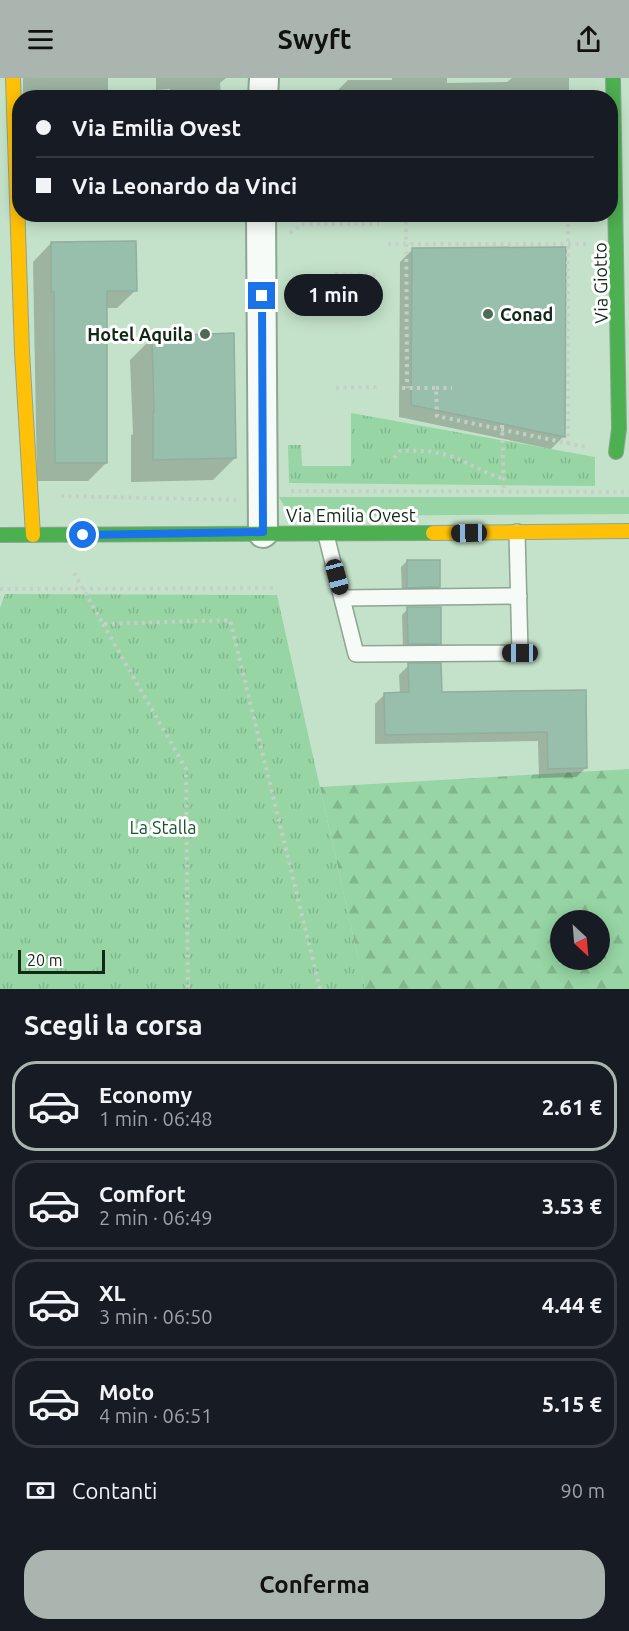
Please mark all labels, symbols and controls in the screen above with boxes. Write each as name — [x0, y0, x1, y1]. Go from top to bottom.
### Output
icon: menu — [24, 23, 57, 56]
icon: share — [572, 23, 605, 56]
text: Swyft — [278, 24, 351, 54]
text: Via Emilia Ovest — [72, 115, 241, 140]
text: Via Leonardo da Vinci — [72, 173, 297, 198]
street label: Via Giotto — [589, 242, 611, 324]
callout: 1 min — [283, 275, 382, 317]
route end — [248, 282, 275, 309]
text: 1 min — [308, 283, 359, 306]
place label: Conad — [500, 304, 553, 324]
marker: Conad — [481, 307, 495, 321]
place label: Hotel Aquila — [87, 324, 193, 344]
marker: Hotel Aquila — [198, 327, 212, 341]
street label: Via Emilia Ovest — [286, 505, 416, 525]
route start — [69, 521, 96, 548]
car — [451, 524, 487, 542]
car — [324, 557, 350, 597]
car — [502, 644, 538, 662]
park label: La Stalla — [130, 817, 197, 837]
north arrow — [550, 910, 610, 970]
map controls — [550, 910, 610, 970]
scale bar — [18, 947, 105, 974]
text: 20 m — [27, 951, 63, 969]
text: Scegli la corsa — [24, 1010, 203, 1040]
icon: car — [27, 1079, 81, 1133]
text: Economy — [99, 1082, 192, 1107]
text: 2.61 € — [542, 1094, 602, 1119]
text: 1 min · 06:48 — [99, 1107, 213, 1130]
icon: car — [27, 1178, 81, 1232]
text: Comfort — [99, 1181, 186, 1206]
text: 3.53 € — [542, 1193, 602, 1218]
text: 2 min · 06:49 — [99, 1206, 213, 1229]
icon: car — [27, 1277, 81, 1331]
text: XL — [99, 1280, 126, 1305]
text: 4.44 € — [542, 1292, 602, 1317]
text: 3 min · 06:50 — [99, 1305, 213, 1328]
icon: car — [27, 1376, 81, 1430]
text: Moto — [99, 1379, 154, 1404]
text: 5.15 € — [542, 1391, 602, 1416]
text: 4 min · 06:51 — [99, 1404, 213, 1427]
icon: cash — [24, 1474, 57, 1507]
text: Contanti — [72, 1478, 157, 1503]
text: 90 m — [561, 1479, 605, 1502]
button: Conferma — [24, 1550, 605, 1619]

